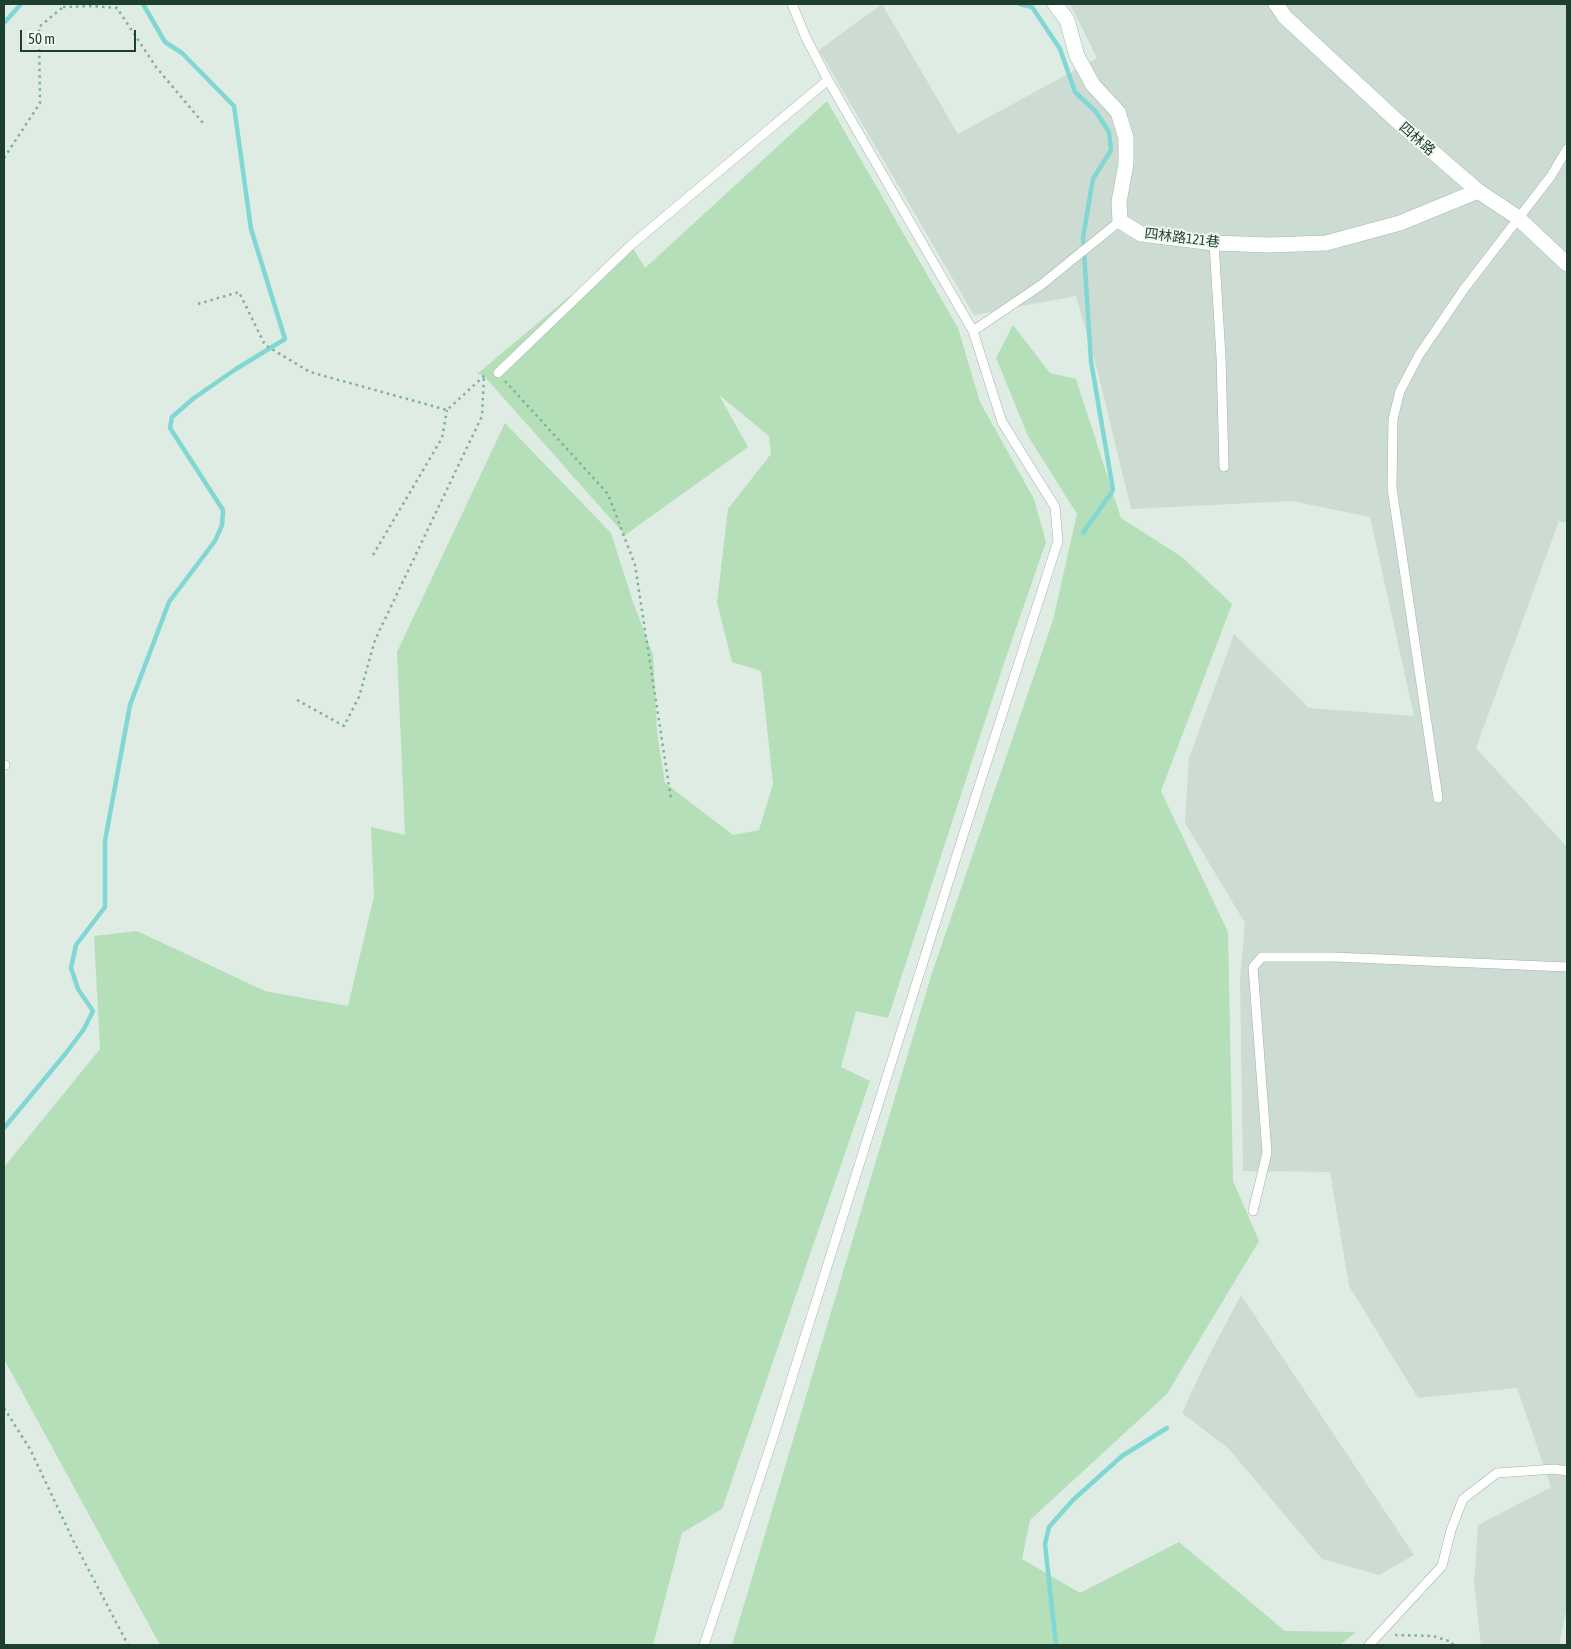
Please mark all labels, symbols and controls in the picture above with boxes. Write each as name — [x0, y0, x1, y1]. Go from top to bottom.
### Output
scale bar — [22, 20, 139, 52]
text: 50 m — [28, 30, 55, 47]
street label: 四林路 — [1396, 119, 1438, 159]
street label: 四林路121巷 — [1143, 225, 1221, 251]

